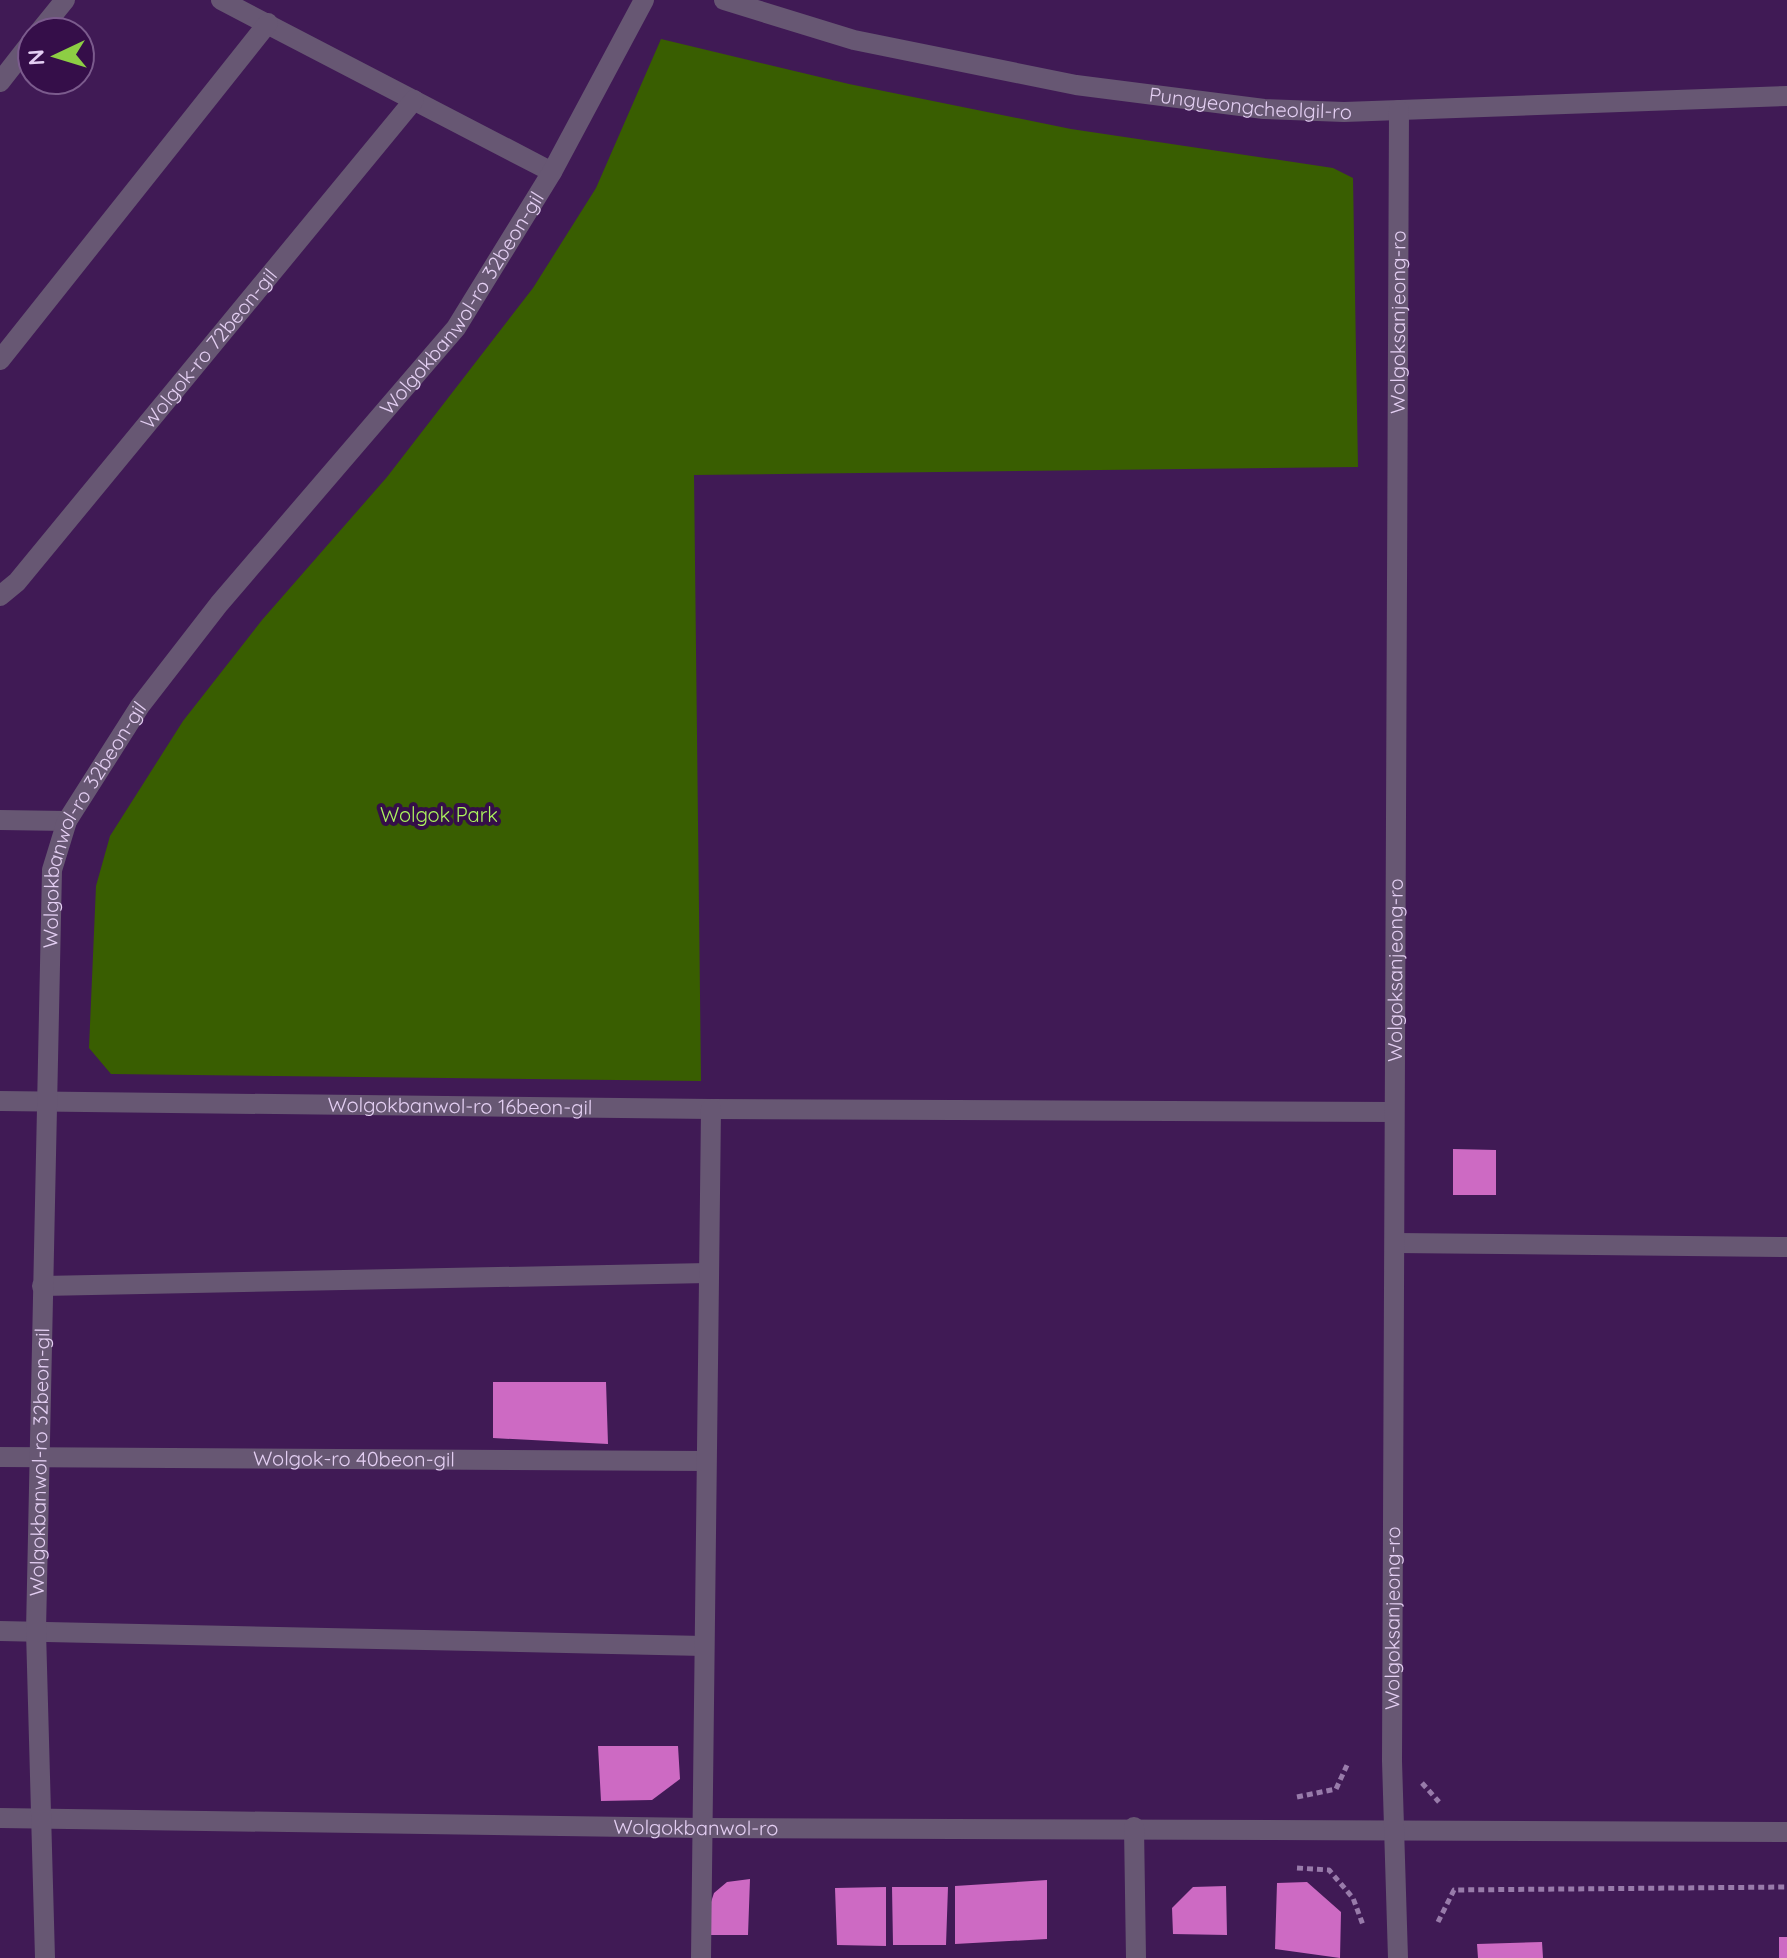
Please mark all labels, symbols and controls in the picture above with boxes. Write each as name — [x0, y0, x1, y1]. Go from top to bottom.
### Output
north arrow — [16, 16, 96, 96]
text: N — [22, 48, 51, 66]
street label: Pungyeongcheolgil-ro — [1148, 81, 1352, 124]
street label: Wolgokbanwol-ro 32beon-gil — [374, 187, 549, 420]
street label: Wolgoksanjeong-ro — [1385, 230, 1410, 414]
street label: Wolgok-ro 72beon-gil — [135, 263, 282, 434]
street label: Wolgokbanwol-ro 32beon-gil — [37, 696, 151, 949]
park label: Wolgok Park — [380, 802, 498, 827]
street label: Wolgoksanjeong-ro — [1382, 878, 1408, 1062]
street label: Wolgokbanwol-ro 16beon-gil — [327, 1092, 593, 1120]
street label: Wolgokbanwol-ro 32beon-gil — [24, 1328, 54, 1597]
street label: Wolgok-ro 40beon-gil — [253, 1445, 455, 1472]
street label: Wolgoksanjeong-ro — [1379, 1526, 1405, 1710]
street label: Wolgokbanwol-ro — [613, 1814, 779, 1840]

